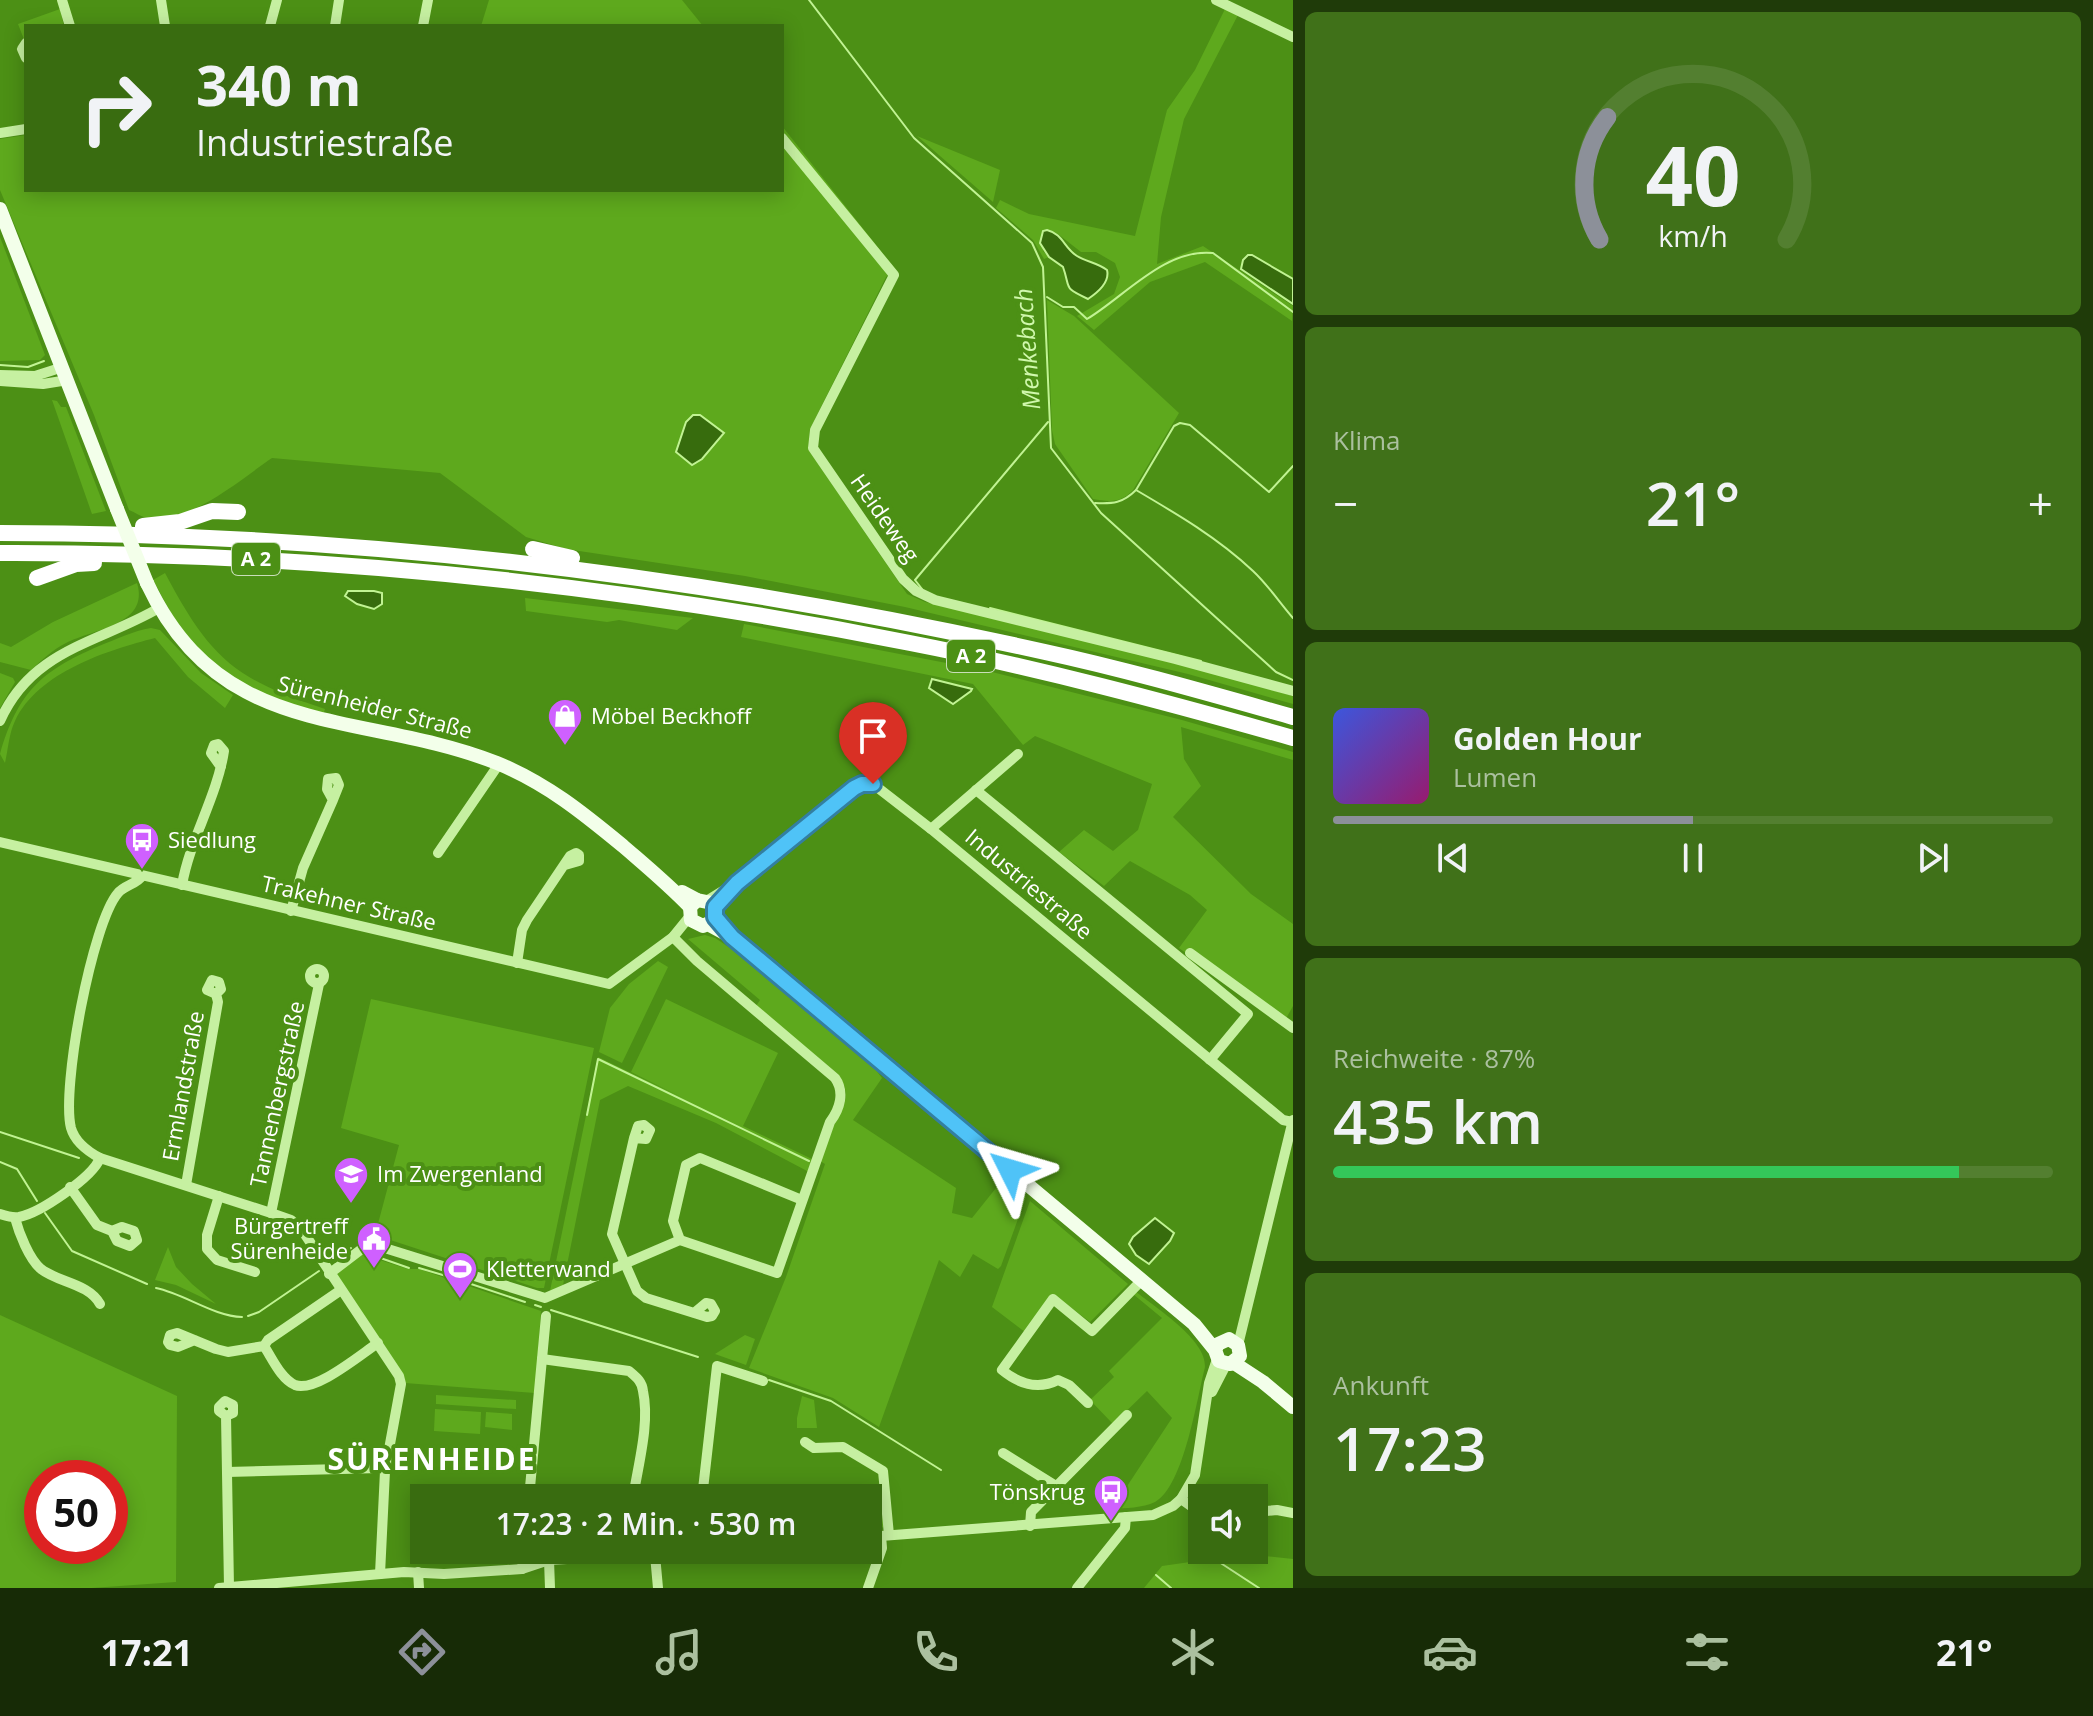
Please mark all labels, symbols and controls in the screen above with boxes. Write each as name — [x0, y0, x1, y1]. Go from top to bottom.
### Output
text: 340 m — [196, 46, 362, 122]
icon: right — [64, 56, 168, 160]
text: 40 — [1645, 116, 1741, 229]
text: Industriestraße — [196, 118, 454, 167]
text: km/h — [1658, 216, 1728, 255]
water label: Menkebach — [1006, 287, 1047, 411]
text: Klima — [1333, 422, 1401, 458]
text: 21° — [1646, 462, 1740, 544]
street label: Heideweg — [844, 467, 927, 568]
text: − — [1333, 473, 1358, 533]
text: + — [2028, 473, 2053, 533]
road number: A 2 — [232, 543, 280, 575]
road number: A 2 — [947, 640, 995, 672]
street label: Sürenheider Straße — [275, 667, 476, 745]
shop icon: Möbel Beckhoff — [546, 697, 584, 747]
place label: Möbel Beckhoff — [591, 700, 752, 730]
pin — [839, 702, 907, 784]
icon: arrive — [851, 714, 895, 758]
text: Golden Hour — [1453, 718, 1642, 759]
text: Lumen — [1453, 759, 1537, 795]
bus stop icon: Siedlung — [123, 821, 161, 871]
street label: Industriestraße — [960, 821, 1100, 945]
place label: Siedlung — [168, 824, 256, 854]
icon: previous — [1431, 836, 1475, 880]
icon: pause — [1671, 836, 1715, 880]
icon: next — [1911, 836, 1955, 880]
street label: Trakehner Straße — [259, 867, 440, 937]
street label: Tannenbergstraße — [242, 998, 310, 1190]
street label: Ermlandstraße — [154, 1008, 210, 1163]
text: Reichweite · 87% — [1333, 1040, 1535, 1076]
text: 435 km — [1333, 1080, 1543, 1162]
position arrow — [968, 1128, 1052, 1212]
school or university icon: Im Zwergenland — [332, 1155, 370, 1205]
place label: Im Zwergenland — [377, 1158, 543, 1188]
place label: Bürgertreff Sürenheide — [230, 1210, 349, 1265]
public building icon: Bürgertreff Sürenheide — [355, 1220, 393, 1270]
sports icon: Kletterwand — [441, 1250, 479, 1300]
place label: Kletterwand — [486, 1253, 611, 1283]
text: Ankunft — [1333, 1367, 1429, 1403]
text: 17:23 — [1333, 1407, 1487, 1489]
district label: SÜRENHEIDE — [328, 1438, 536, 1479]
speed limit sign: 50 — [24, 1460, 128, 1564]
bus stop icon: Tönskrug — [1092, 1473, 1130, 1523]
place label: Tönskrug — [990, 1476, 1085, 1506]
map controls — [1188, 1484, 1268, 1564]
button: sound — [1188, 1484, 1268, 1564]
text: 17:23 · 2 Min. · 530 m — [496, 1503, 796, 1544]
icon: directions — [394, 1624, 450, 1680]
icon: music — [651, 1624, 707, 1680]
icon: phone — [908, 1624, 964, 1680]
icon: climate — [1165, 1624, 1221, 1680]
icon: car — [1422, 1624, 1478, 1680]
icon: filters — [1679, 1624, 1735, 1680]
text: 17:21 — [100, 1628, 193, 1677]
text: 21° — [1936, 1628, 1992, 1677]

